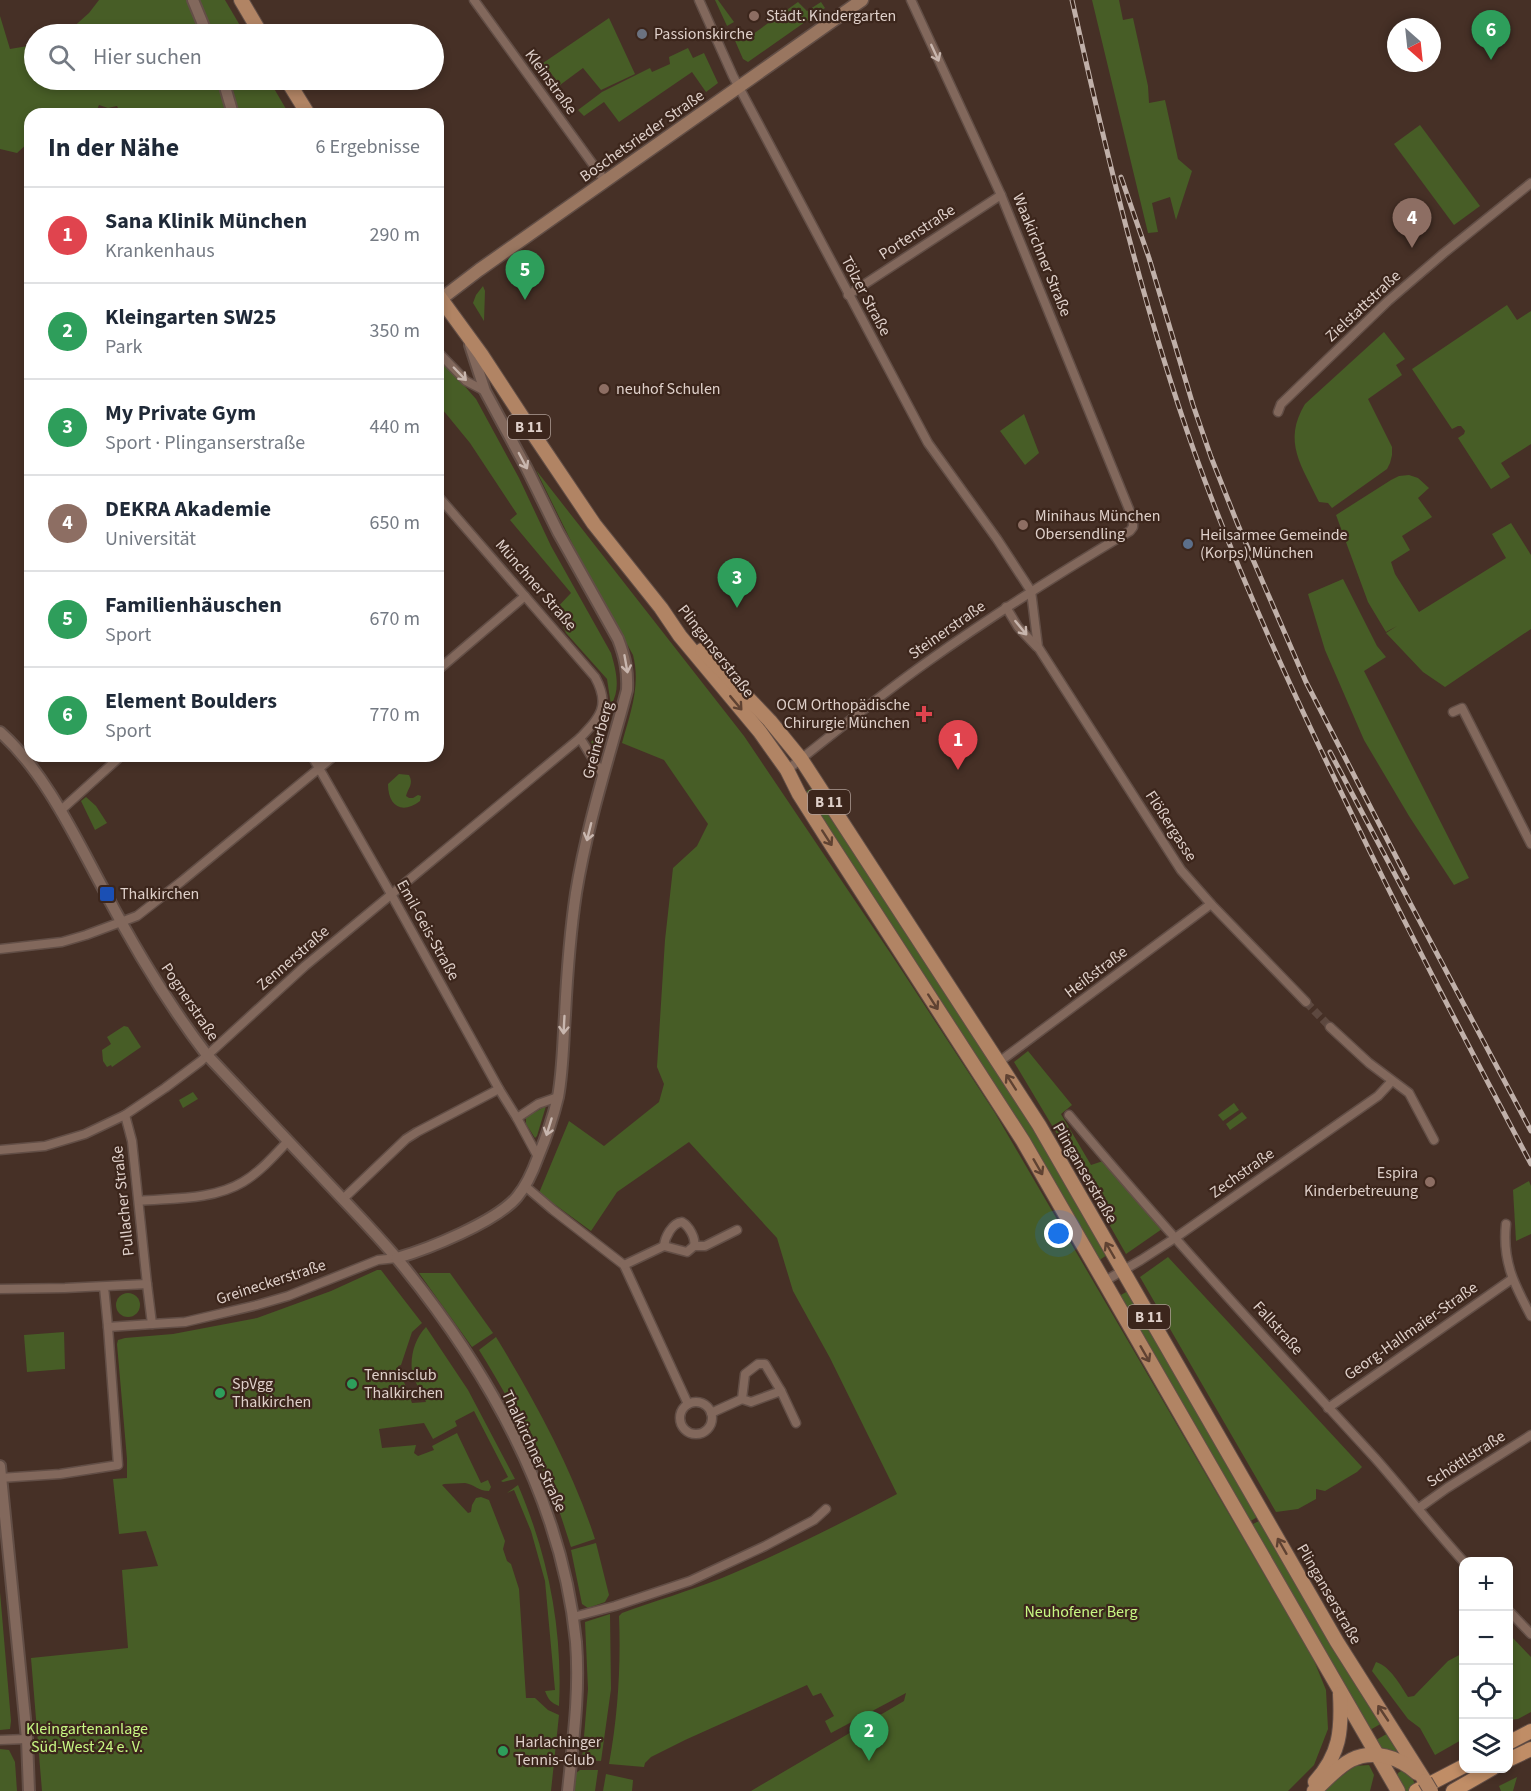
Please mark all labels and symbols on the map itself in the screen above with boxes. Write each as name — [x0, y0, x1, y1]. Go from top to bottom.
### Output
place label: Städt. Kindergarten — [766, 5, 896, 27]
marker: Städt. Kindergarten — [747, 9, 761, 23]
pin: 6 — [1472, 10, 1510, 60]
north arrow — [1387, 18, 1441, 72]
place label: Passionskirche — [654, 23, 753, 45]
marker: Passionskirche — [635, 27, 649, 41]
one-way arrow — [930, 44, 942, 62]
street label: Kleinstraße — [520, 45, 582, 119]
street label: Boschetsrieder Straße — [575, 85, 709, 187]
street label: Waakirchner Straße — [1007, 190, 1077, 320]
pin: 4 — [1392, 198, 1432, 248]
street label: Portenstraße — [875, 199, 960, 265]
pin: 5 — [506, 250, 544, 300]
street label: Tölzer Straße — [836, 252, 896, 340]
street label: Zielstattstraße — [1320, 265, 1406, 347]
one-way arrow — [452, 367, 467, 382]
place label: neuhof Schulen — [616, 378, 721, 400]
marker: neuhof Schulen — [597, 382, 611, 396]
road number: B 11 — [508, 415, 550, 439]
one-way arrow — [518, 452, 529, 470]
place label: Minihaus München Obersendling — [1035, 505, 1160, 545]
marker: Minihaus München Obersendling — [1016, 518, 1030, 532]
place label: Heilsarmee Gemeinde (Korps) München — [1200, 524, 1348, 564]
street label: Münchner Straße — [490, 535, 582, 635]
marker: Heilsarmee Gemeinde (Korps) München — [1181, 537, 1195, 551]
pin: 3 — [718, 558, 756, 608]
street label: Steinerstraße — [904, 595, 990, 665]
street label: Plinganserstraße — [673, 600, 759, 702]
one-way arrow — [1014, 620, 1027, 636]
one-way arrow — [620, 654, 631, 673]
place label: OCM Orthopädische Chirurgie München — [776, 694, 910, 734]
one-way arrow — [729, 695, 743, 710]
street label: Greinerberg — [577, 699, 619, 781]
marker: OCM Orthopädische Chirurgie München — [915, 705, 933, 723]
pin: 1 — [938, 720, 978, 770]
street label: Flößergasse — [1140, 786, 1202, 866]
road number: B 11 — [808, 790, 850, 814]
one-way arrow — [583, 822, 594, 841]
one-way arrow — [821, 830, 834, 847]
street label: Emil-Geis-Straße — [391, 876, 465, 984]
place label: Thalkirchen — [120, 883, 199, 905]
marker: Thalkirchen — [98, 885, 116, 903]
street label: Zennerstraße — [252, 920, 334, 996]
street label: Heißstraße — [1060, 941, 1132, 1003]
street label: Pognerstraße — [156, 959, 224, 1045]
one-way arrow — [927, 993, 939, 1010]
one-way arrow — [559, 1014, 570, 1034]
one-way arrow — [1005, 1074, 1017, 1091]
one-way arrow — [543, 1117, 554, 1136]
street label: Plinganserstraße — [1047, 1119, 1123, 1227]
street label: Zechstraße — [1205, 1143, 1279, 1203]
street label: Pullacher Straße — [106, 1145, 140, 1257]
one-way arrow — [1032, 1158, 1044, 1175]
place label: Espira Kinderbetreuung — [1304, 1162, 1418, 1202]
marker: Espira Kinderbetreuung — [1423, 1175, 1437, 1189]
your location — [1044, 1219, 1073, 1248]
one-way arrow — [1104, 1242, 1116, 1259]
street label: Greineckerstraße — [213, 1254, 329, 1310]
street label: Georg-Hallmaier-Straße — [1340, 1276, 1482, 1385]
street label: Fallstraße — [1248, 1296, 1308, 1360]
road number: B 11 — [1128, 1305, 1170, 1329]
one-way arrow — [1139, 1345, 1151, 1362]
place label: Tennisclub Thalkirchen — [364, 1364, 443, 1404]
place label: SpVgg Thalkirchen — [232, 1373, 311, 1413]
marker: Tennisclub Thalkirchen — [345, 1377, 359, 1391]
marker: SpVgg Thalkirchen — [213, 1386, 227, 1400]
street label: Thalkirchner Straße — [496, 1386, 572, 1516]
street label: Schöttlstraße — [1422, 1425, 1510, 1493]
one-way arrow — [1275, 1538, 1287, 1555]
street label: Plinganserstraße — [1291, 1540, 1367, 1648]
park label: Neuhofener Berg — [1024, 1601, 1138, 1623]
one-way arrow — [1376, 1704, 1389, 1721]
pin: 2 — [850, 1712, 888, 1761]
park label: Kleingartenanlage Süd-West 24 e. V. — [26, 1718, 148, 1758]
place label: Harlachinger Tennis-Club — [515, 1731, 602, 1771]
marker: Harlachinger Tennis-Club — [496, 1744, 510, 1758]

